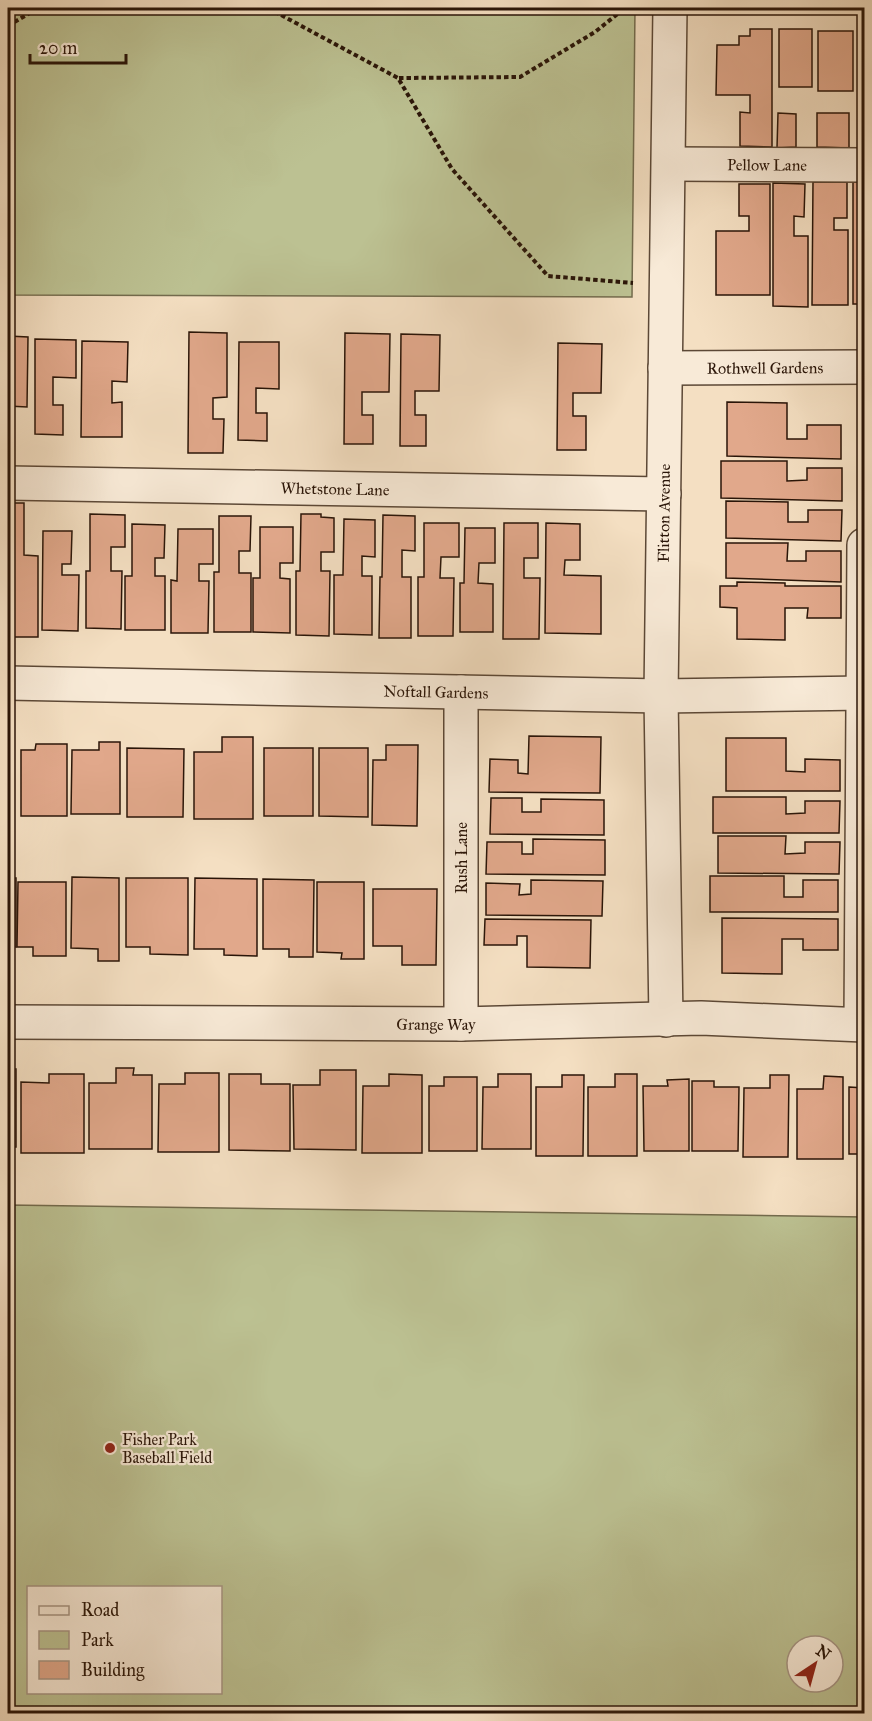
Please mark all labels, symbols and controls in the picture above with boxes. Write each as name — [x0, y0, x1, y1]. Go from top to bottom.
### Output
scale bar — [30, 27, 126, 65]
text: 20 m — [39, 37, 77, 59]
street label: Pellow Lane — [727, 155, 807, 174]
street label: Rothwell Gardens — [707, 358, 823, 377]
street label: Flitton Avenue — [653, 463, 674, 563]
street label: Whetstone Lane — [280, 478, 390, 499]
street label: Noftall Gardens — [383, 681, 489, 702]
street label: Rush Lane — [452, 822, 471, 894]
street label: Grange Way — [396, 1014, 476, 1034]
place label: Fisher Park Baseball Field — [122, 1430, 212, 1467]
marker: Fisher Park Baseball Field — [103, 1441, 117, 1455]
legend — [27, 1586, 222, 1694]
text: Road — [81, 1599, 119, 1621]
text: Park — [81, 1629, 114, 1651]
north arrow — [785, 1634, 845, 1694]
text: N — [812, 1641, 835, 1664]
text: Building — [81, 1659, 145, 1682]

